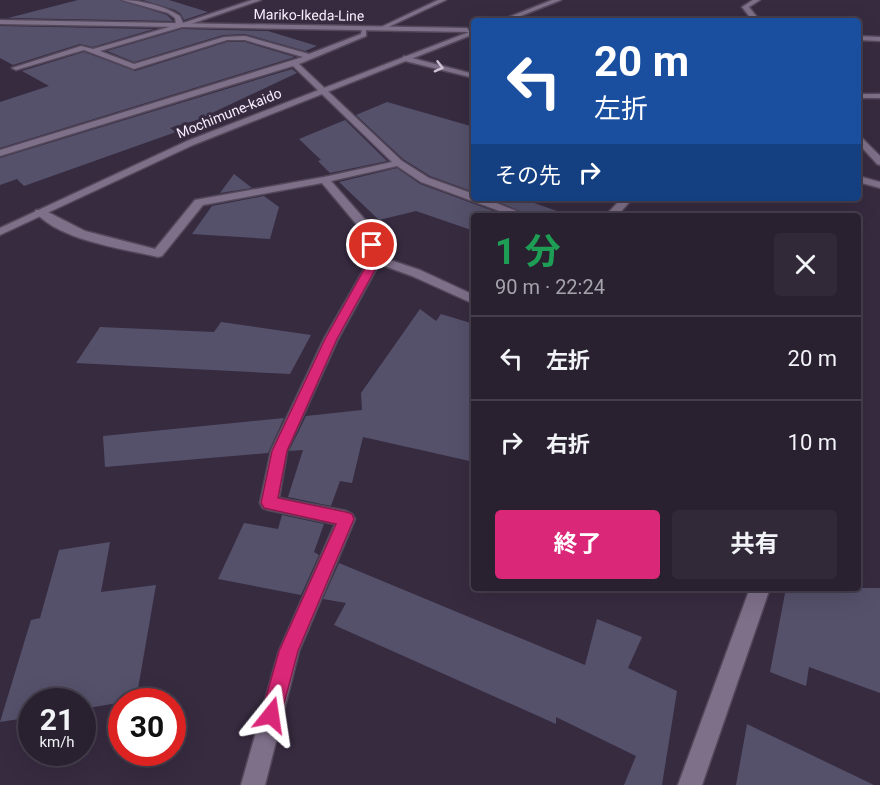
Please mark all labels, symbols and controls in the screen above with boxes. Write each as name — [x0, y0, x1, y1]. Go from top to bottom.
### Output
street label: Mariko-Ikeda-Line — [254, 6, 364, 24]
text: 20 m — [594, 37, 689, 86]
icon: left — [495, 42, 573, 120]
one-way arrow — [433, 60, 444, 72]
street label: Mochimune-kaido — [174, 85, 284, 141]
text: 左折 — [594, 93, 648, 125]
icon: right — [573, 156, 606, 189]
text: その先 — [495, 163, 561, 188]
pin — [346, 219, 397, 270]
icon: arrive — [355, 228, 388, 261]
text: 1 分 — [495, 231, 561, 273]
button: close — [774, 233, 837, 296]
text: 90 m · 22:24 — [495, 275, 605, 299]
icon: left — [495, 342, 528, 375]
text: 20 m — [788, 346, 837, 371]
text: 左折 — [546, 348, 590, 373]
icon: right — [495, 426, 528, 459]
text: 10 m — [788, 430, 837, 455]
text: 右折 — [546, 432, 590, 457]
button: 終了 — [495, 510, 660, 579]
button: 共有 — [672, 510, 837, 579]
position arrow — [239, 683, 303, 747]
speed limit sign: 30 — [108, 688, 186, 766]
text: 21 — [40, 702, 74, 737]
text: km/h — [39, 733, 75, 751]

